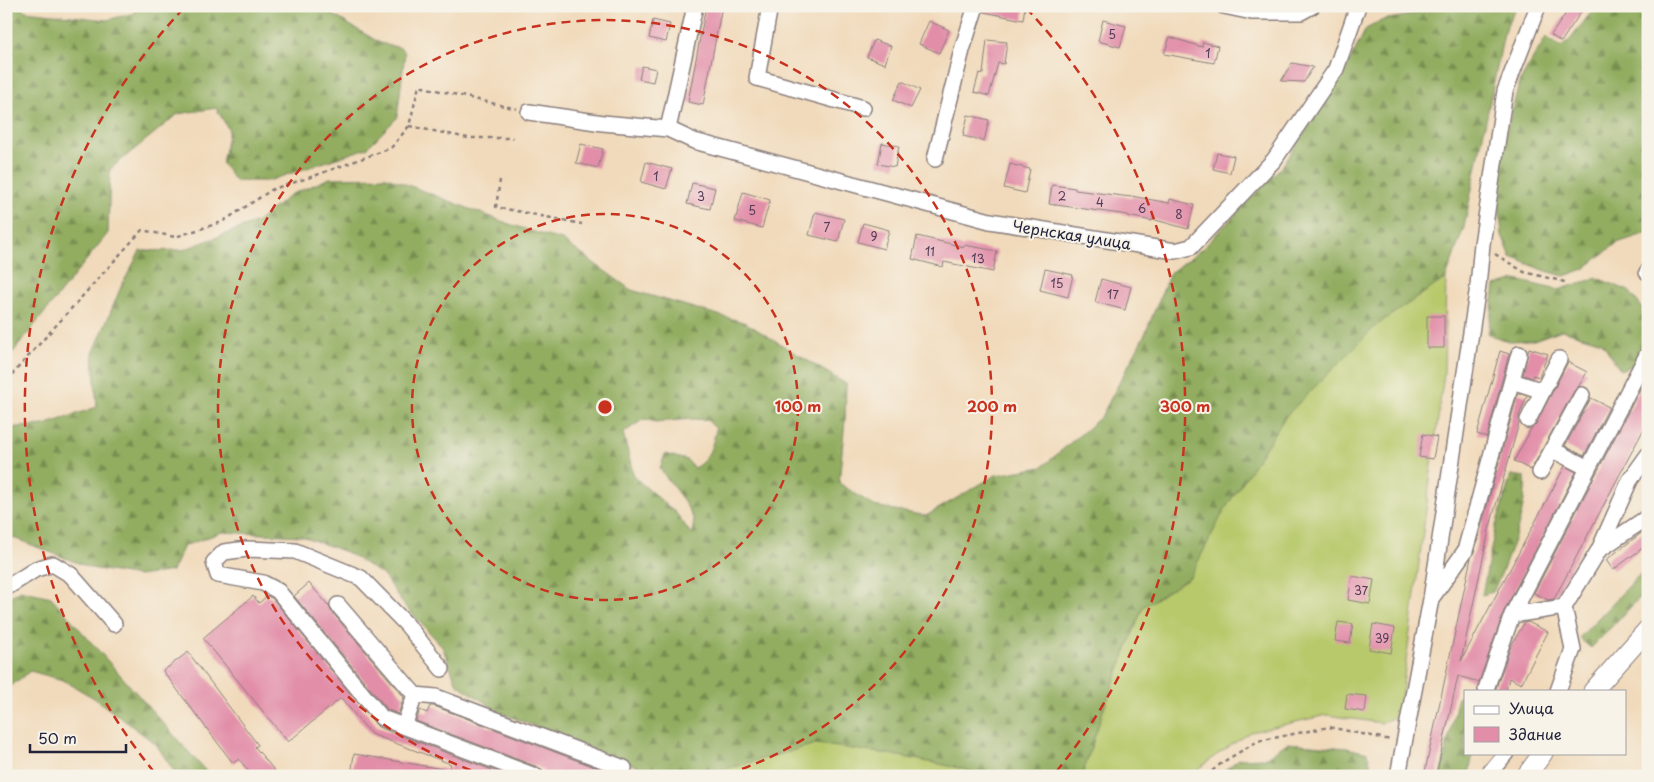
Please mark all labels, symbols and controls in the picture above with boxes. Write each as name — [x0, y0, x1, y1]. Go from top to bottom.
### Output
house number: 5 — [1108, 25, 1116, 43]
house number: 1 — [1205, 44, 1211, 62]
house number: 1 — [653, 167, 659, 185]
house number: 3 — [697, 187, 705, 205]
house number: 2 — [1058, 187, 1066, 205]
house number: 4 — [1096, 193, 1104, 211]
house number: 6 — [1138, 199, 1146, 217]
house number: 5 — [748, 201, 756, 219]
house number: 8 — [1175, 205, 1183, 223]
street label: Чернская улица — [1011, 213, 1134, 255]
house number: 7 — [824, 218, 831, 236]
house number: 9 — [870, 227, 878, 245]
house number: 11 — [925, 242, 935, 260]
house number: 13 — [971, 249, 985, 267]
house number: 15 — [1050, 274, 1064, 292]
house number: 17 — [1107, 285, 1119, 303]
text: 100 m — [775, 394, 821, 417]
text: 200 m — [967, 394, 1017, 417]
text: 300 m — [1160, 394, 1210, 417]
centre of rings — [596, 398, 614, 416]
house number: 37 — [1354, 581, 1369, 599]
house number: 39 — [1375, 629, 1389, 647]
legend — [1464, 690, 1626, 754]
text: Улица — [1509, 696, 1554, 719]
scale bar — [30, 722, 126, 754]
text: Здание — [1509, 722, 1562, 745]
text: 50 m — [38, 726, 77, 749]

